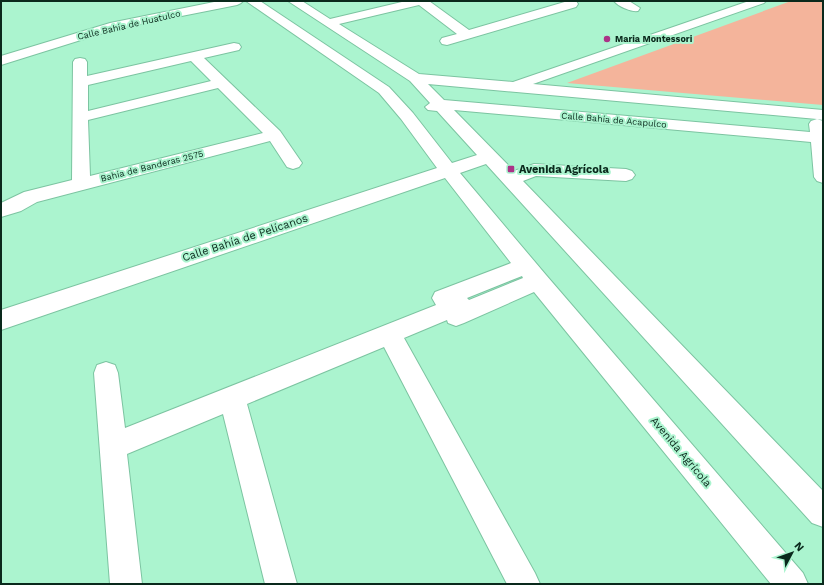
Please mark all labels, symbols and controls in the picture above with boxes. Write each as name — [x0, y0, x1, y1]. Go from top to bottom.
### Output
street label: Calle Bahía de Huatulco — [77, 8, 181, 42]
marker: Maria Montessori — [602, 34, 612, 44]
place label: Maria Montessori — [615, 34, 693, 44]
street label: Calle Bahía de Acapulco — [561, 110, 667, 130]
street label: Bahía de Banderas 2575 — [100, 148, 204, 184]
place label: Avenida Agrícola — [519, 163, 609, 176]
marker: Avenida Agrícola — [506, 164, 516, 174]
street label: Calle Bahía de Pelícanos — [181, 211, 310, 264]
street label: Avenida Agrícola — [648, 414, 714, 490]
north arrow — [772, 533, 812, 573]
text: N — [792, 539, 807, 554]

